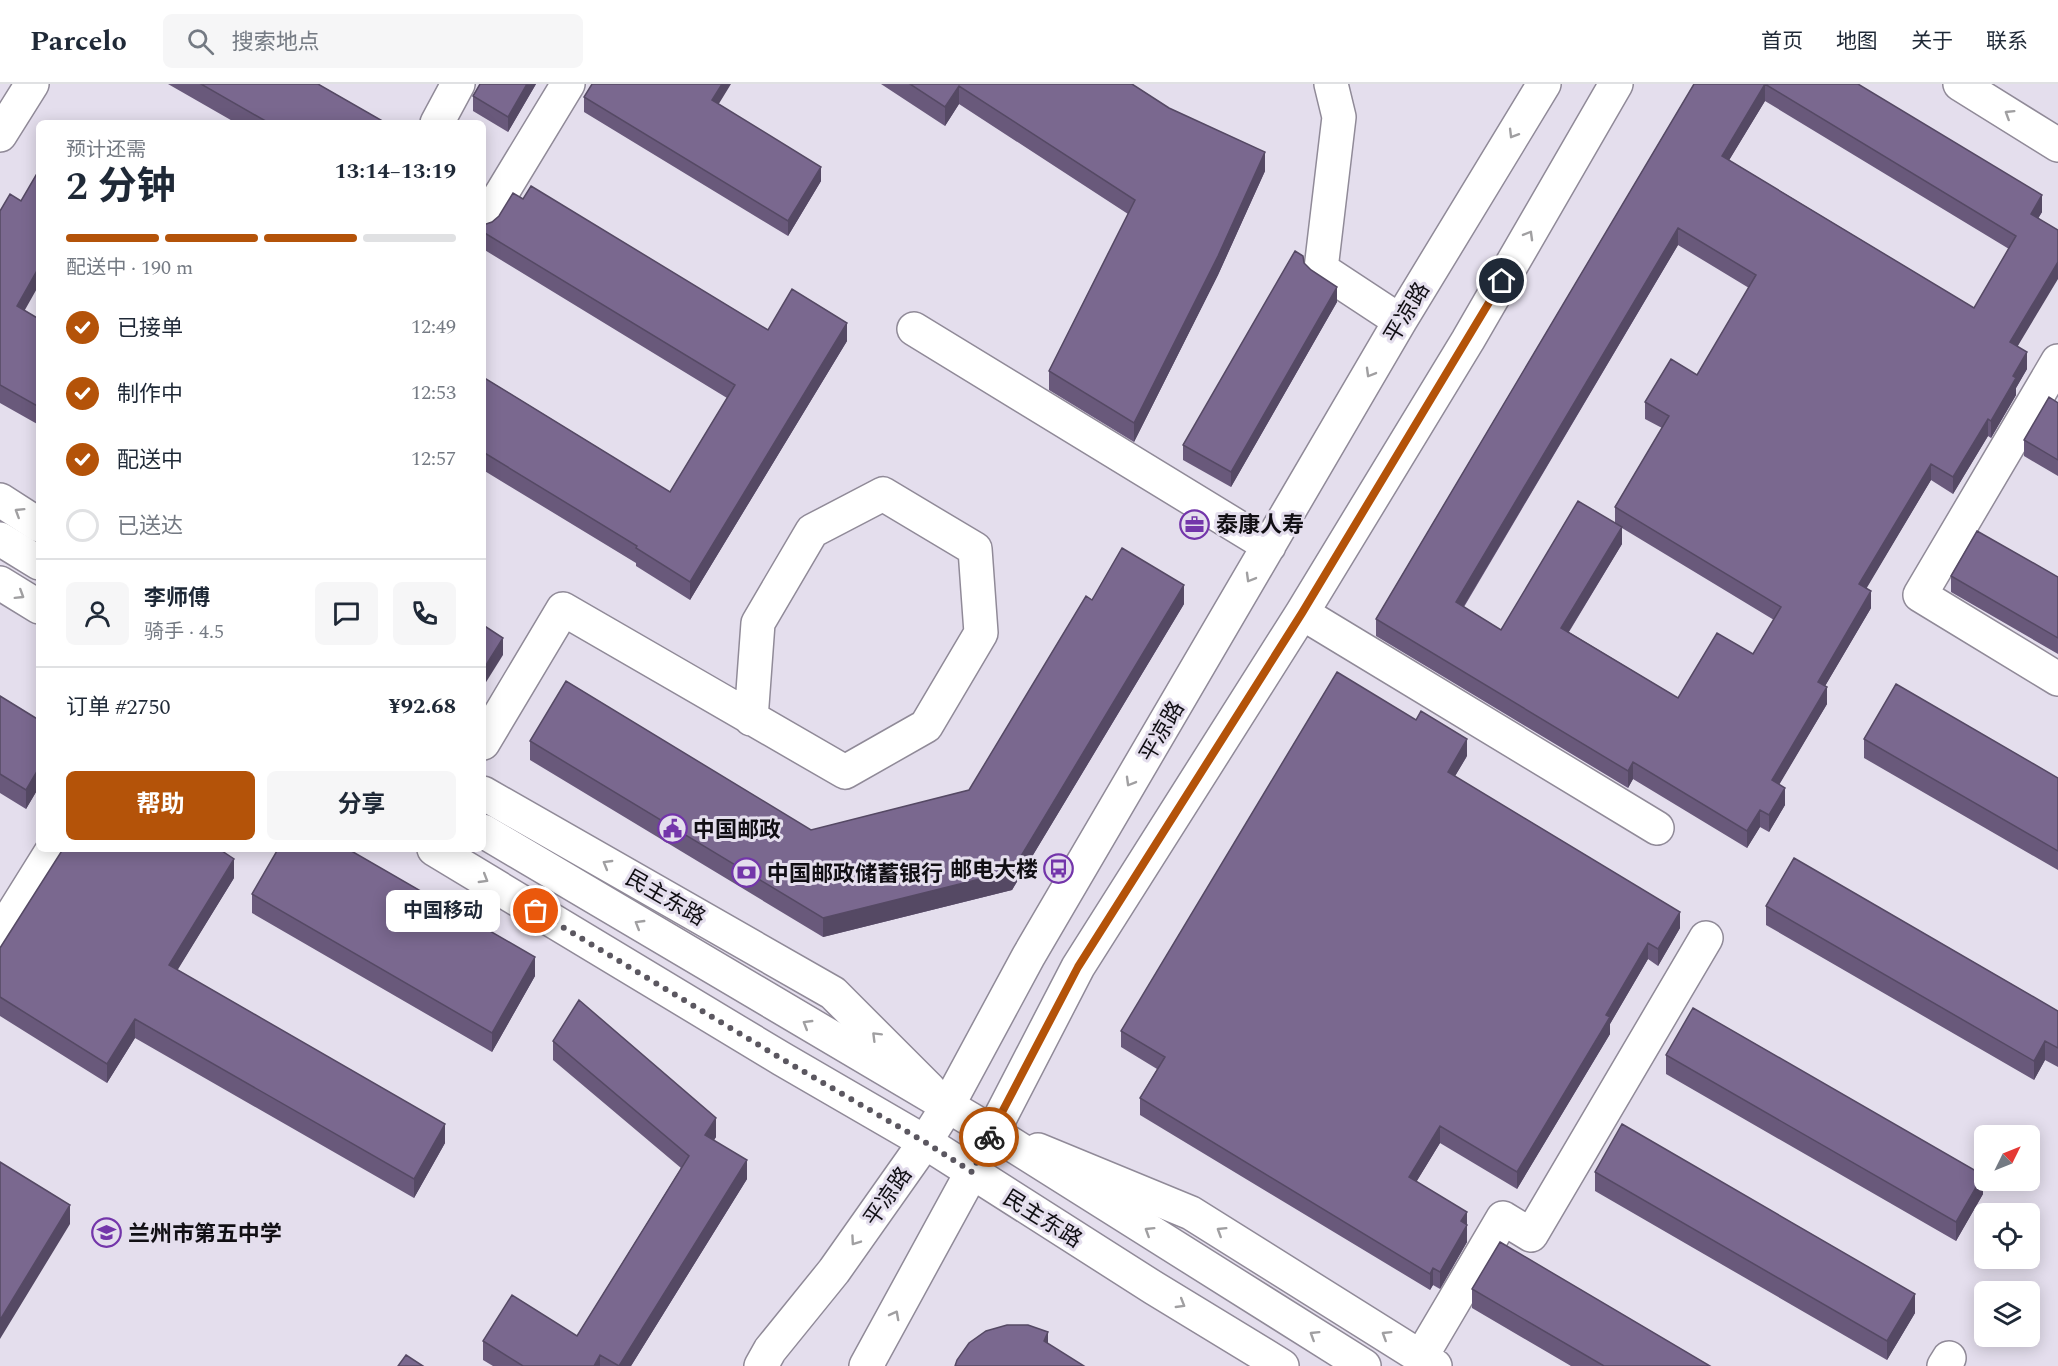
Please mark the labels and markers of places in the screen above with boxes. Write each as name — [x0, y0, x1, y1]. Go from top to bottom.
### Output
pin — [1476, 255, 1527, 306]
office icon: 泰康人寿 — [1179, 508, 1211, 540]
place label: 泰康人寿 — [1216, 509, 1304, 542]
public building icon: 中国邮政 — [656, 813, 688, 845]
place label: 中国邮政 — [693, 814, 781, 847]
bus stop icon: 邮电大楼 — [1043, 853, 1075, 885]
place label: 邮电大楼 — [950, 854, 1038, 887]
bank icon: 中国邮政储蓄银行 — [730, 857, 762, 889]
place label: 中国邮政储蓄银行 — [767, 858, 943, 891]
pin — [510, 885, 561, 936]
callout: 中国移动 — [386, 890, 500, 932]
school or university icon: 兰州市第五中学 — [91, 1217, 123, 1249]
place label: 兰州市第五中学 — [128, 1218, 282, 1251]

